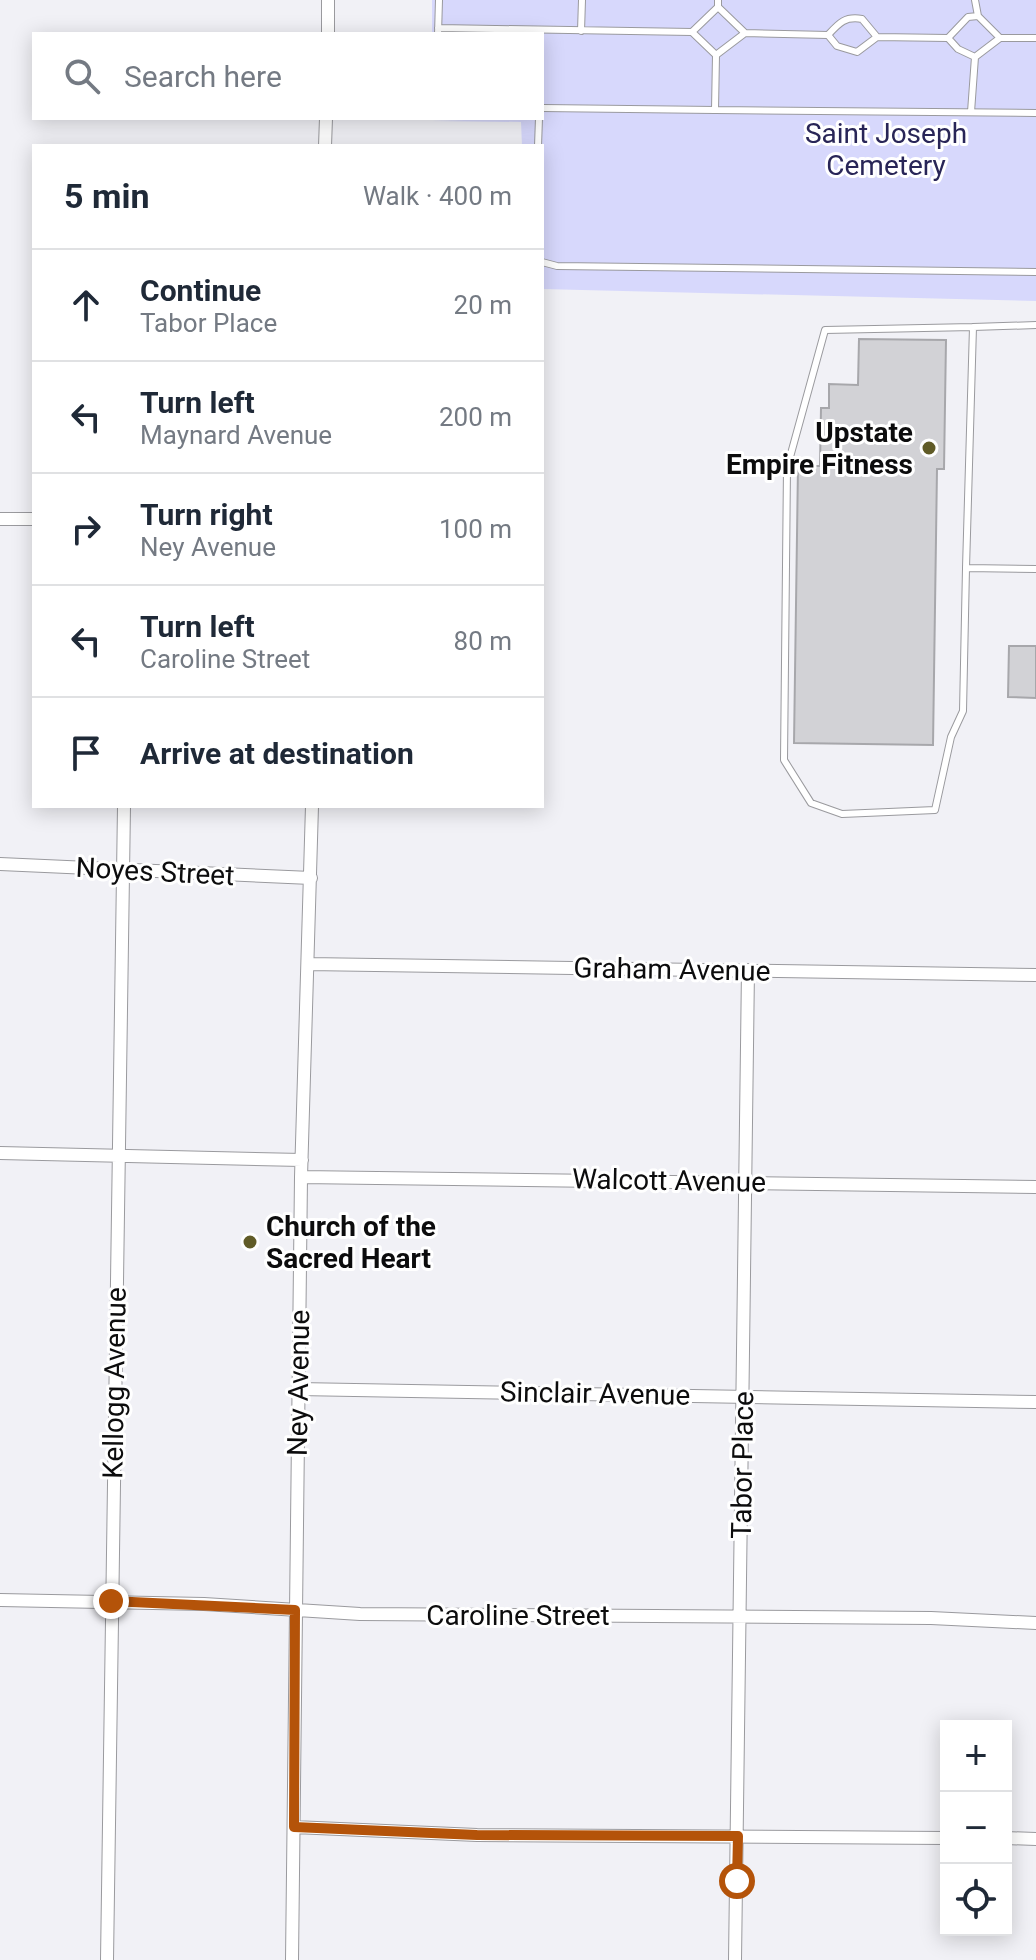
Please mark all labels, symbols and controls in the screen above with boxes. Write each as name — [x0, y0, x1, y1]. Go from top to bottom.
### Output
search box — [32, 32, 544, 120]
icon: search — [60, 54, 104, 98]
text: Search here — [124, 59, 282, 94]
park label: Saint Joseph Cemetery — [805, 117, 967, 182]
text: 5 min — [64, 176, 149, 216]
text: Walk · 400 m — [363, 181, 512, 211]
text: Continue — [140, 273, 261, 308]
icon: ahead — [64, 283, 108, 327]
text: 20 m — [454, 290, 512, 320]
text: Tabor Place — [140, 308, 277, 338]
text: Turn left — [140, 385, 255, 420]
icon: left — [64, 395, 108, 439]
text: 200 m — [439, 402, 512, 432]
place label: Upstate Empire Fitness — [726, 416, 913, 481]
text: Maynard Avenue — [140, 420, 332, 450]
marker: Upstate Empire Fitness — [920, 439, 938, 457]
text: Turn right — [140, 497, 273, 532]
icon: right — [64, 507, 108, 551]
text: 100 m — [439, 514, 512, 544]
text: Ney Avenue — [140, 532, 276, 562]
text: Turn left — [140, 609, 255, 644]
icon: left — [64, 619, 108, 663]
text: 80 m — [454, 626, 512, 656]
text: Caroline Street — [140, 644, 310, 674]
icon: arrive — [64, 731, 108, 775]
text: Arrive at destination — [140, 736, 414, 771]
street label: Noyes Street — [75, 851, 235, 892]
street label: Graham Avenue — [573, 951, 771, 988]
street label: Walcott Avenue — [572, 1162, 766, 1199]
place label: Church of the Sacred Heart — [266, 1210, 436, 1275]
marker: Church of the Sacred Heart — [241, 1233, 259, 1251]
street label: Kellogg Avenue — [96, 1287, 133, 1479]
street label: Ney Avenue — [281, 1310, 316, 1456]
street label: Sinclair Avenue — [500, 1375, 690, 1412]
street label: Tabor Place — [725, 1391, 760, 1539]
route end — [93, 1583, 129, 1619]
street label: Caroline Street — [426, 1599, 610, 1632]
map controls — [940, 1720, 1012, 1936]
button: + — [940, 1720, 1012, 1792]
button: − — [940, 1792, 1012, 1864]
route start — [719, 1863, 755, 1899]
button: locate — [940, 1864, 1012, 1936]

